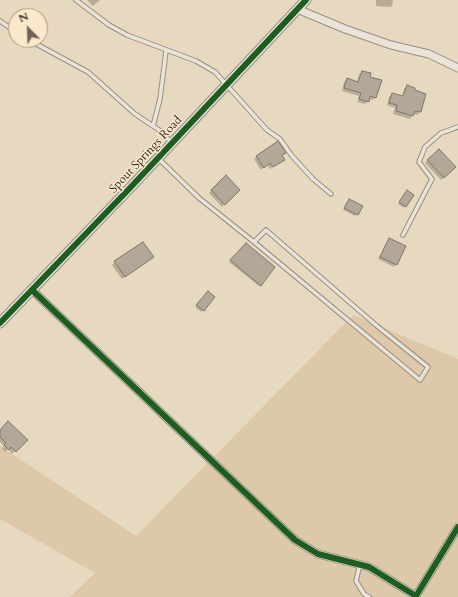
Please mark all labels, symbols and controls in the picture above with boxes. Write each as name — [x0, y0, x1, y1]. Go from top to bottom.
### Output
north arrow — [8, 8, 48, 48]
text: N — [16, 9, 31, 26]
street label: Spout Springs Road — [107, 114, 185, 196]

